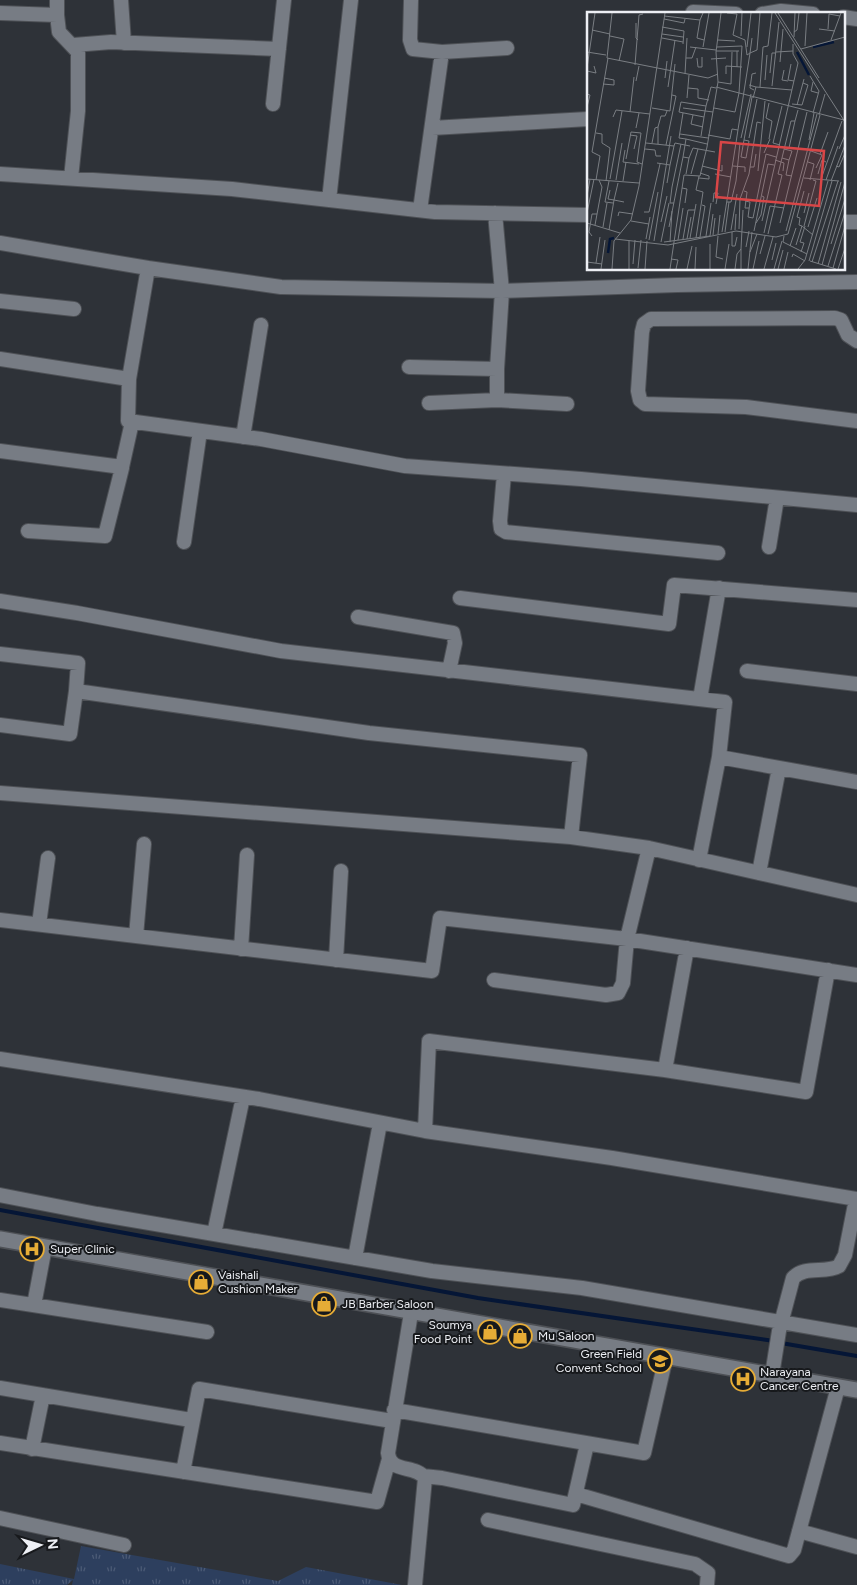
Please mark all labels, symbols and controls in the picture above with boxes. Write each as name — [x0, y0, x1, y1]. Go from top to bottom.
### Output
inset map — [587, 12, 844, 270]
hospital icon: Super Clinic — [19, 1236, 45, 1262]
place label: Super Clinic — [50, 1242, 115, 1256]
place label: Vaishali Cushion Maker — [218, 1268, 298, 1296]
shop icon: Vaishali Cushion Maker — [188, 1269, 214, 1295]
shop icon: JB Barber Saloon — [311, 1291, 337, 1317]
place label: JB Barber Saloon — [342, 1297, 434, 1311]
place label: Soumya Food Point — [414, 1318, 472, 1346]
shop icon: Soumya Food Point — [477, 1319, 503, 1345]
shop icon: Mu Saloon — [507, 1323, 533, 1349]
place label: Mu Saloon — [538, 1329, 595, 1343]
place label: Green Field Convent School — [556, 1347, 642, 1375]
school or university icon: Green Field Convent School — [647, 1348, 673, 1374]
place label: Narayana Cancer Centre — [760, 1365, 839, 1393]
hospital icon: Narayana Cancer Centre — [730, 1366, 756, 1392]
north arrow — [15, 1520, 65, 1570]
text: N — [44, 1538, 61, 1550]

